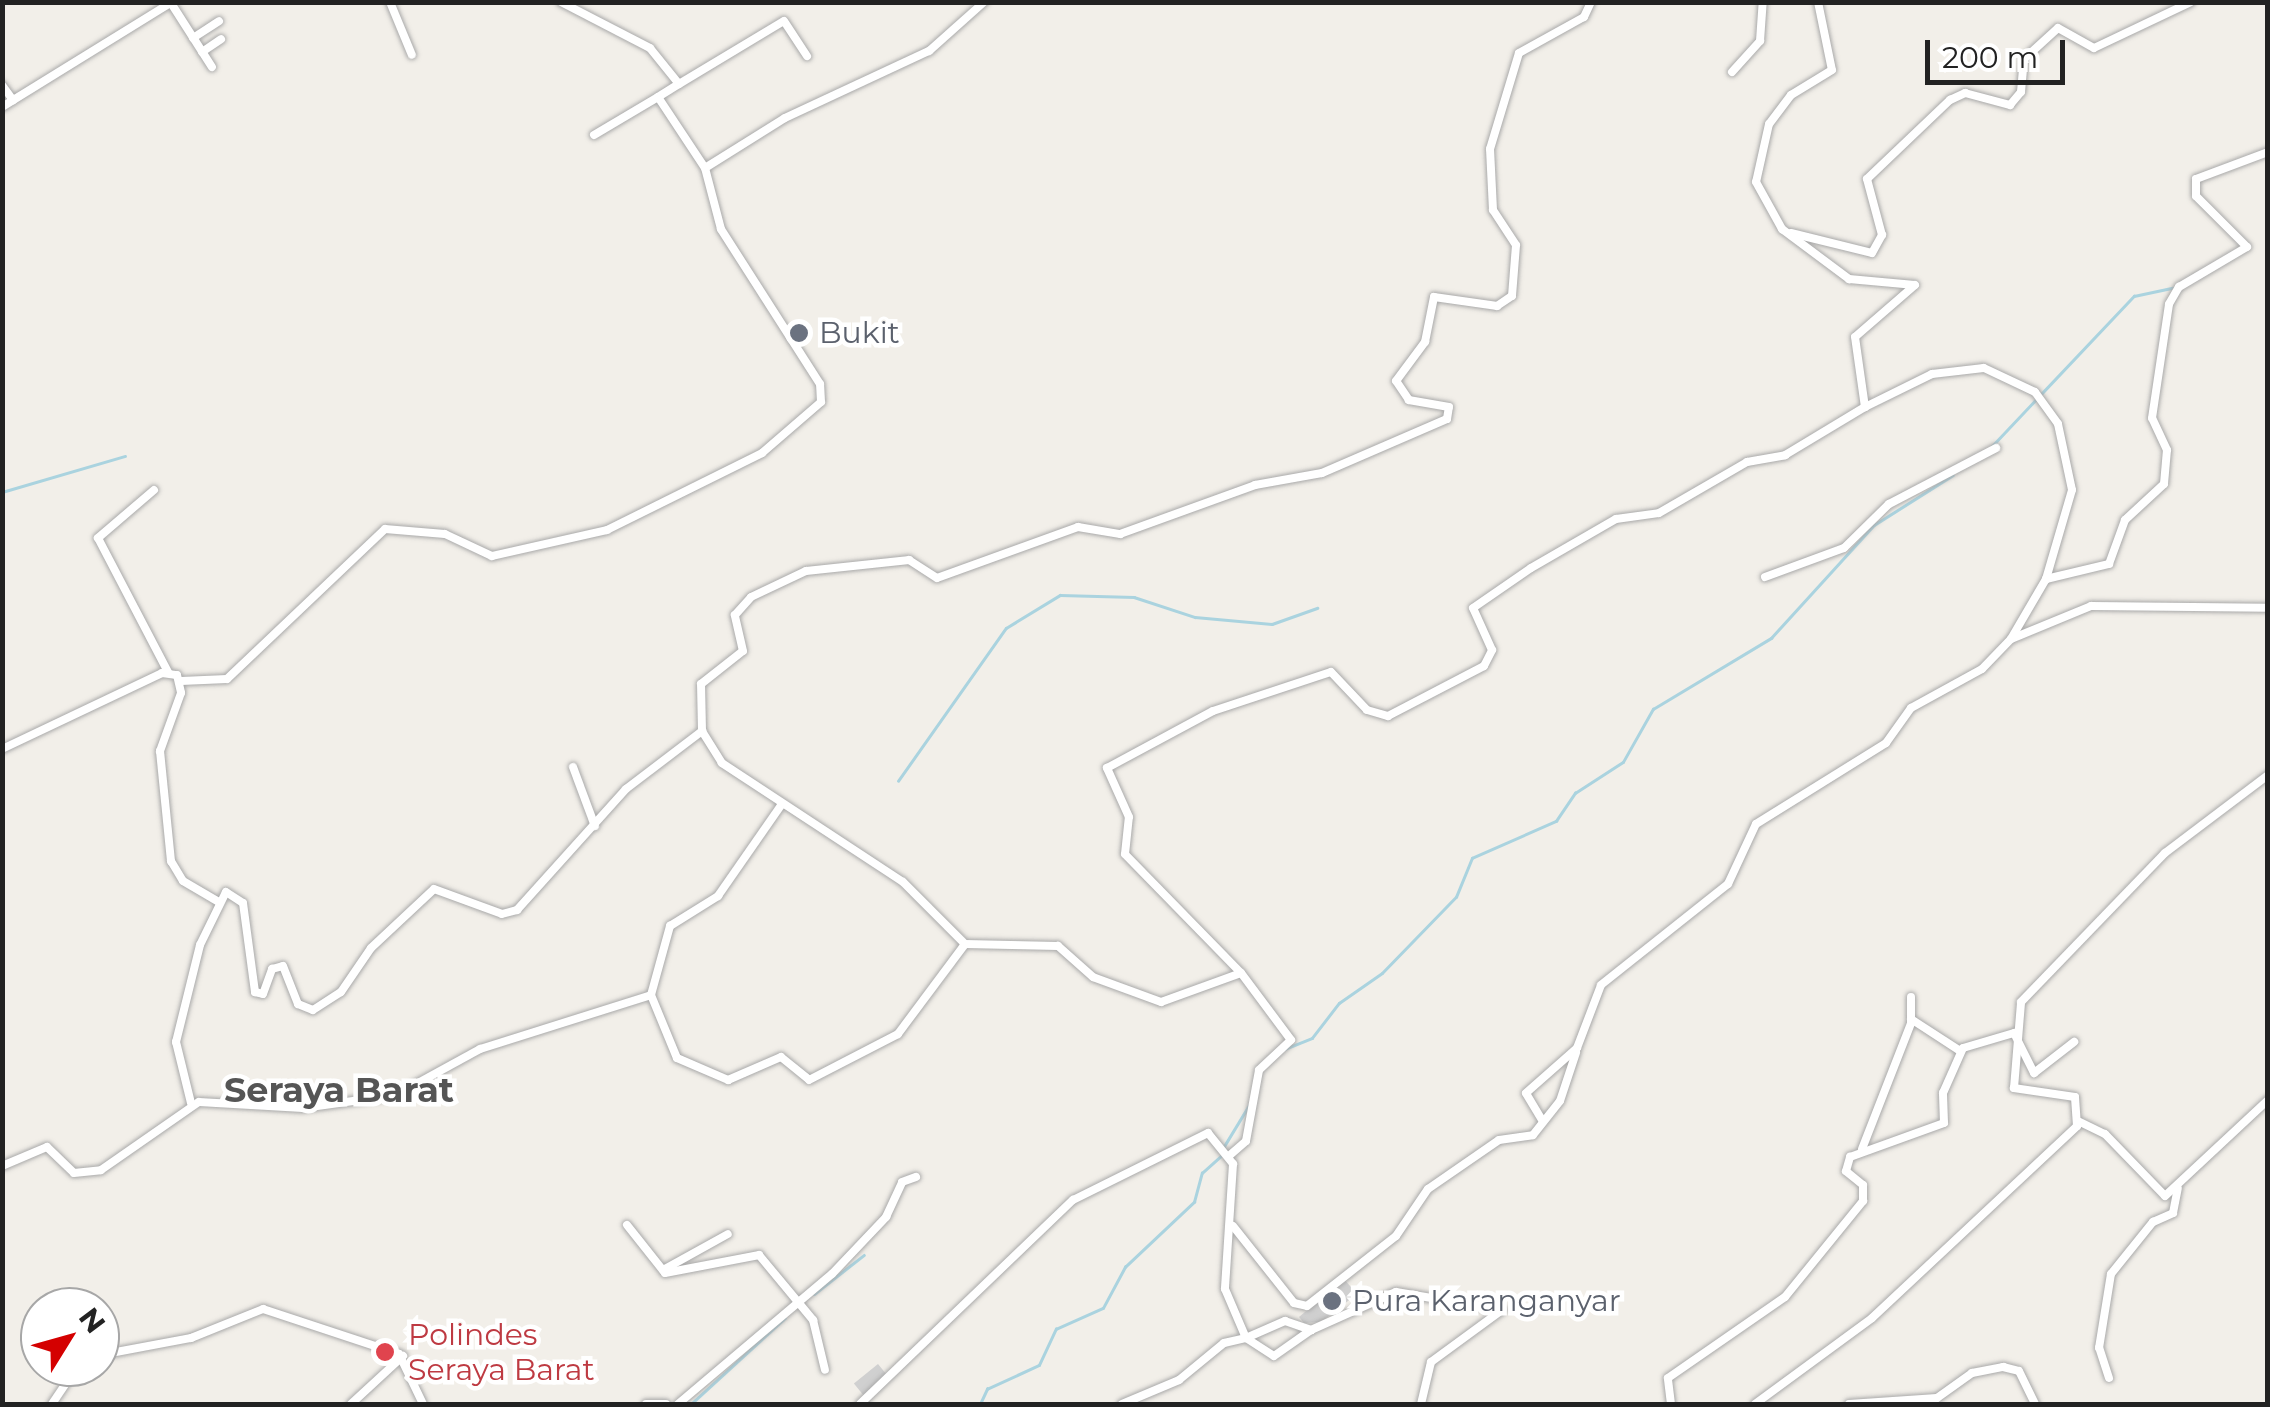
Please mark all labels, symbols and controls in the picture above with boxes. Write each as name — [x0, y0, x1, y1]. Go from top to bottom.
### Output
scale bar — [1930, 20, 2070, 82]
text: 200 m — [1942, 39, 2038, 76]
place label: Bukit — [819, 315, 900, 351]
marker: Bukit — [788, 322, 810, 344]
district label: Seraya Barat — [224, 1069, 454, 1111]
place label: Pura Karanganyar — [1352, 1283, 1621, 1319]
north arrow — [20, 1287, 120, 1387]
marker: Pura Karanganyar — [1321, 1290, 1343, 1312]
text: N — [72, 1301, 113, 1339]
place label: Polindes Seraya Barat — [408, 1317, 595, 1388]
marker: Polindes Seraya Barat — [372, 1339, 398, 1365]

